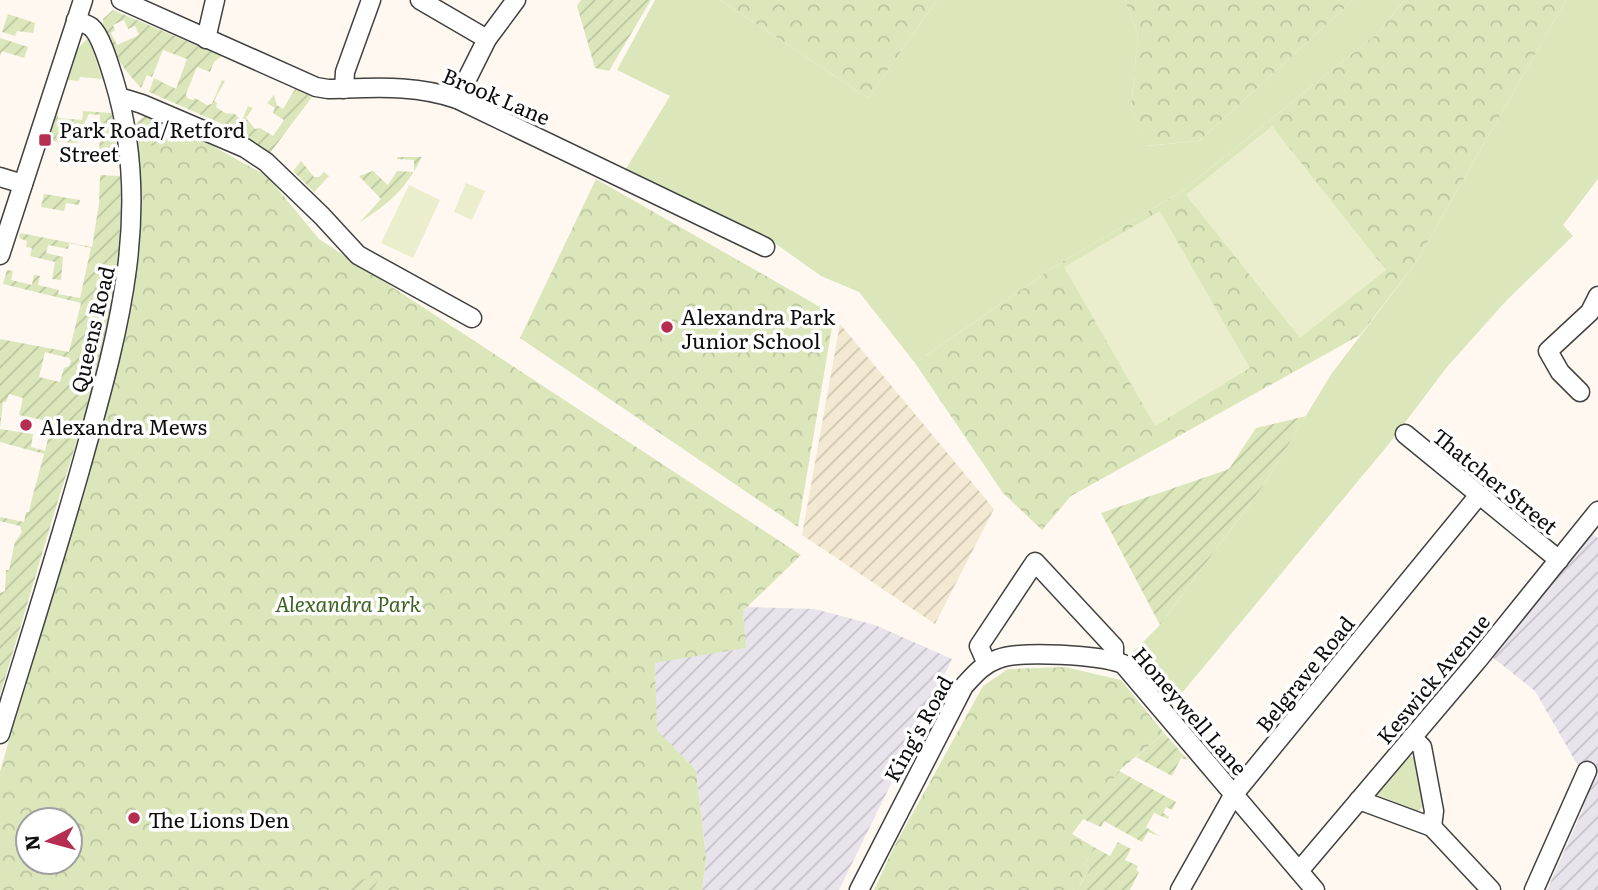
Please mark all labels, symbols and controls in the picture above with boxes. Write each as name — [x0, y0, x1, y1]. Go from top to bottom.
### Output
street label: Brook Lane — [438, 58, 556, 132]
place label: Park Road/Retford Street — [59, 113, 246, 168]
marker: Park Road/Retford Street — [37, 132, 53, 148]
street label: Queens Road — [61, 262, 121, 395]
place label: Alexandra Park Junior School — [681, 300, 835, 355]
marker: Alexandra Park Junior School — [659, 319, 675, 335]
place label: Alexandra Mews — [40, 410, 207, 441]
marker: Alexandra Mews — [18, 417, 34, 433]
street label: Thatcher Street — [1426, 419, 1566, 541]
park label: Alexandra Park — [275, 587, 422, 618]
street label: Keswick Avenue — [1368, 606, 1496, 750]
street label: Belgrave Road — [1247, 608, 1361, 738]
street label: Honeywell Lane — [1126, 639, 1256, 781]
street label: King's Road — [875, 669, 959, 787]
place label: The Lions Den — [148, 803, 289, 834]
north arrow — [14, 806, 84, 876]
marker: The Lions Den — [126, 810, 142, 826]
text: N — [16, 833, 46, 852]

